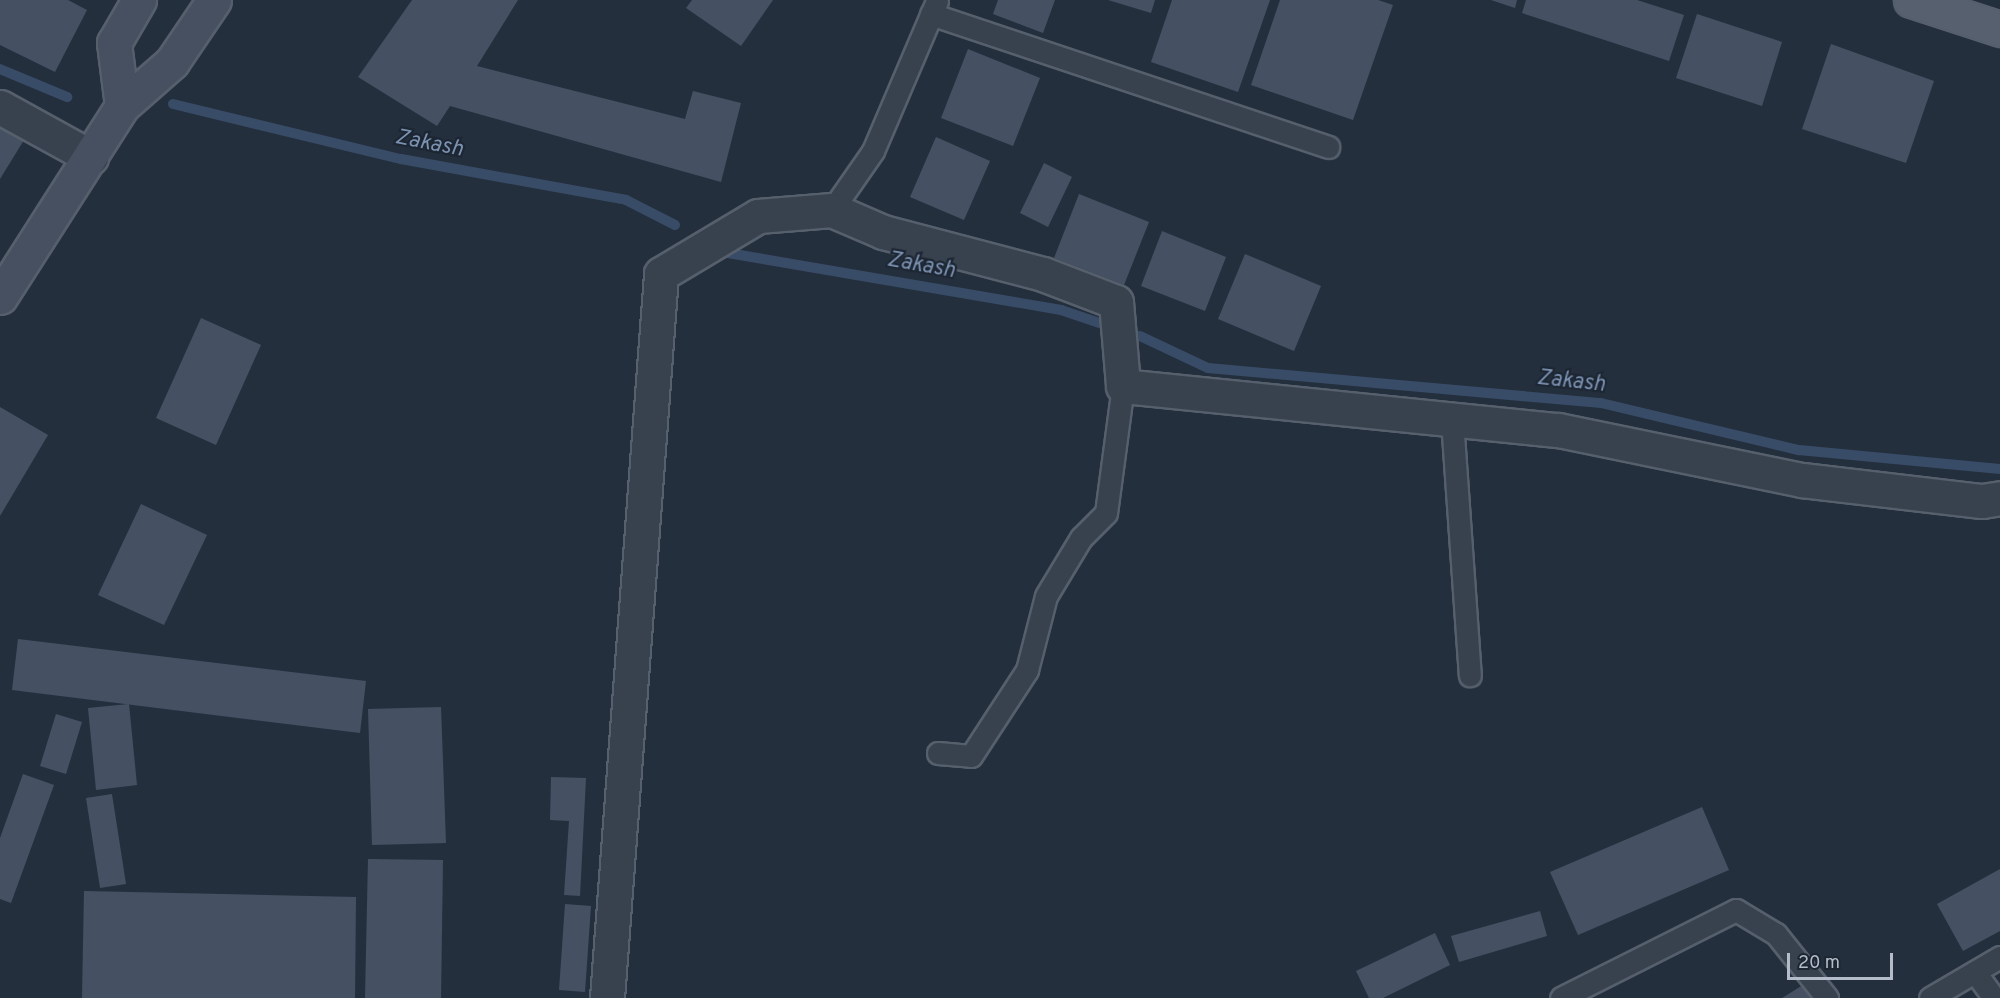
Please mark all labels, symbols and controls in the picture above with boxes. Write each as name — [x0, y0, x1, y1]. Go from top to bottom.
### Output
water label: Zakash — [393, 125, 465, 163]
water label: Zakash — [885, 247, 957, 285]
water label: Zakash — [1536, 365, 1606, 399]
scale bar — [1790, 941, 1896, 979]
text: 20 m — [1798, 952, 1840, 975]

